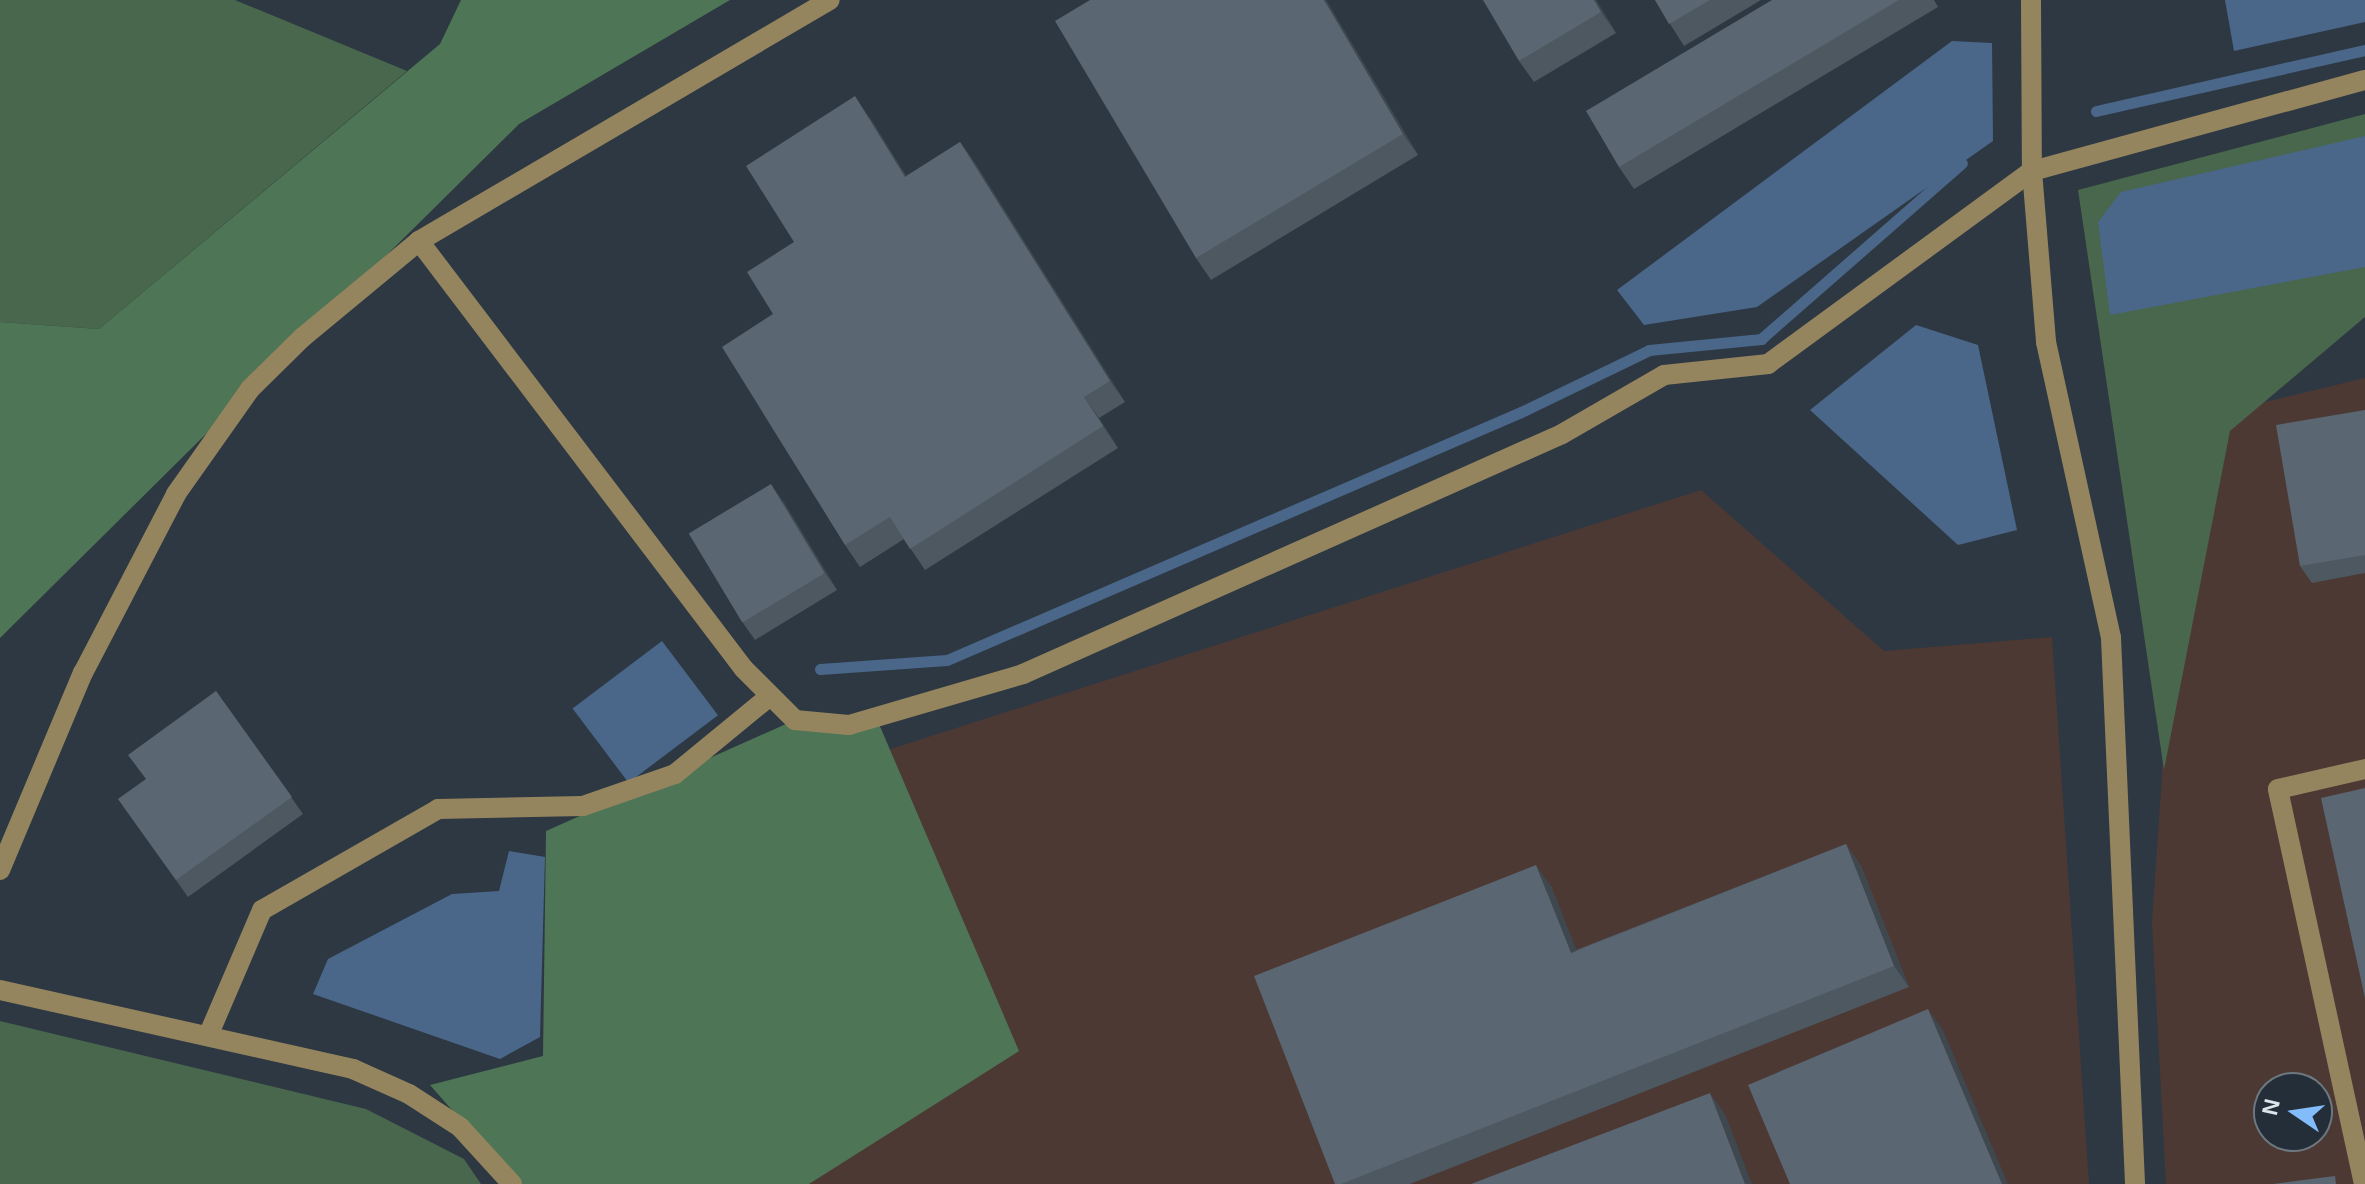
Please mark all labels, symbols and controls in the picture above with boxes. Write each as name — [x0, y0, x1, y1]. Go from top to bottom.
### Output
north arrow — [2253, 1072, 2333, 1152]
text: N — [2257, 1096, 2285, 1117]

